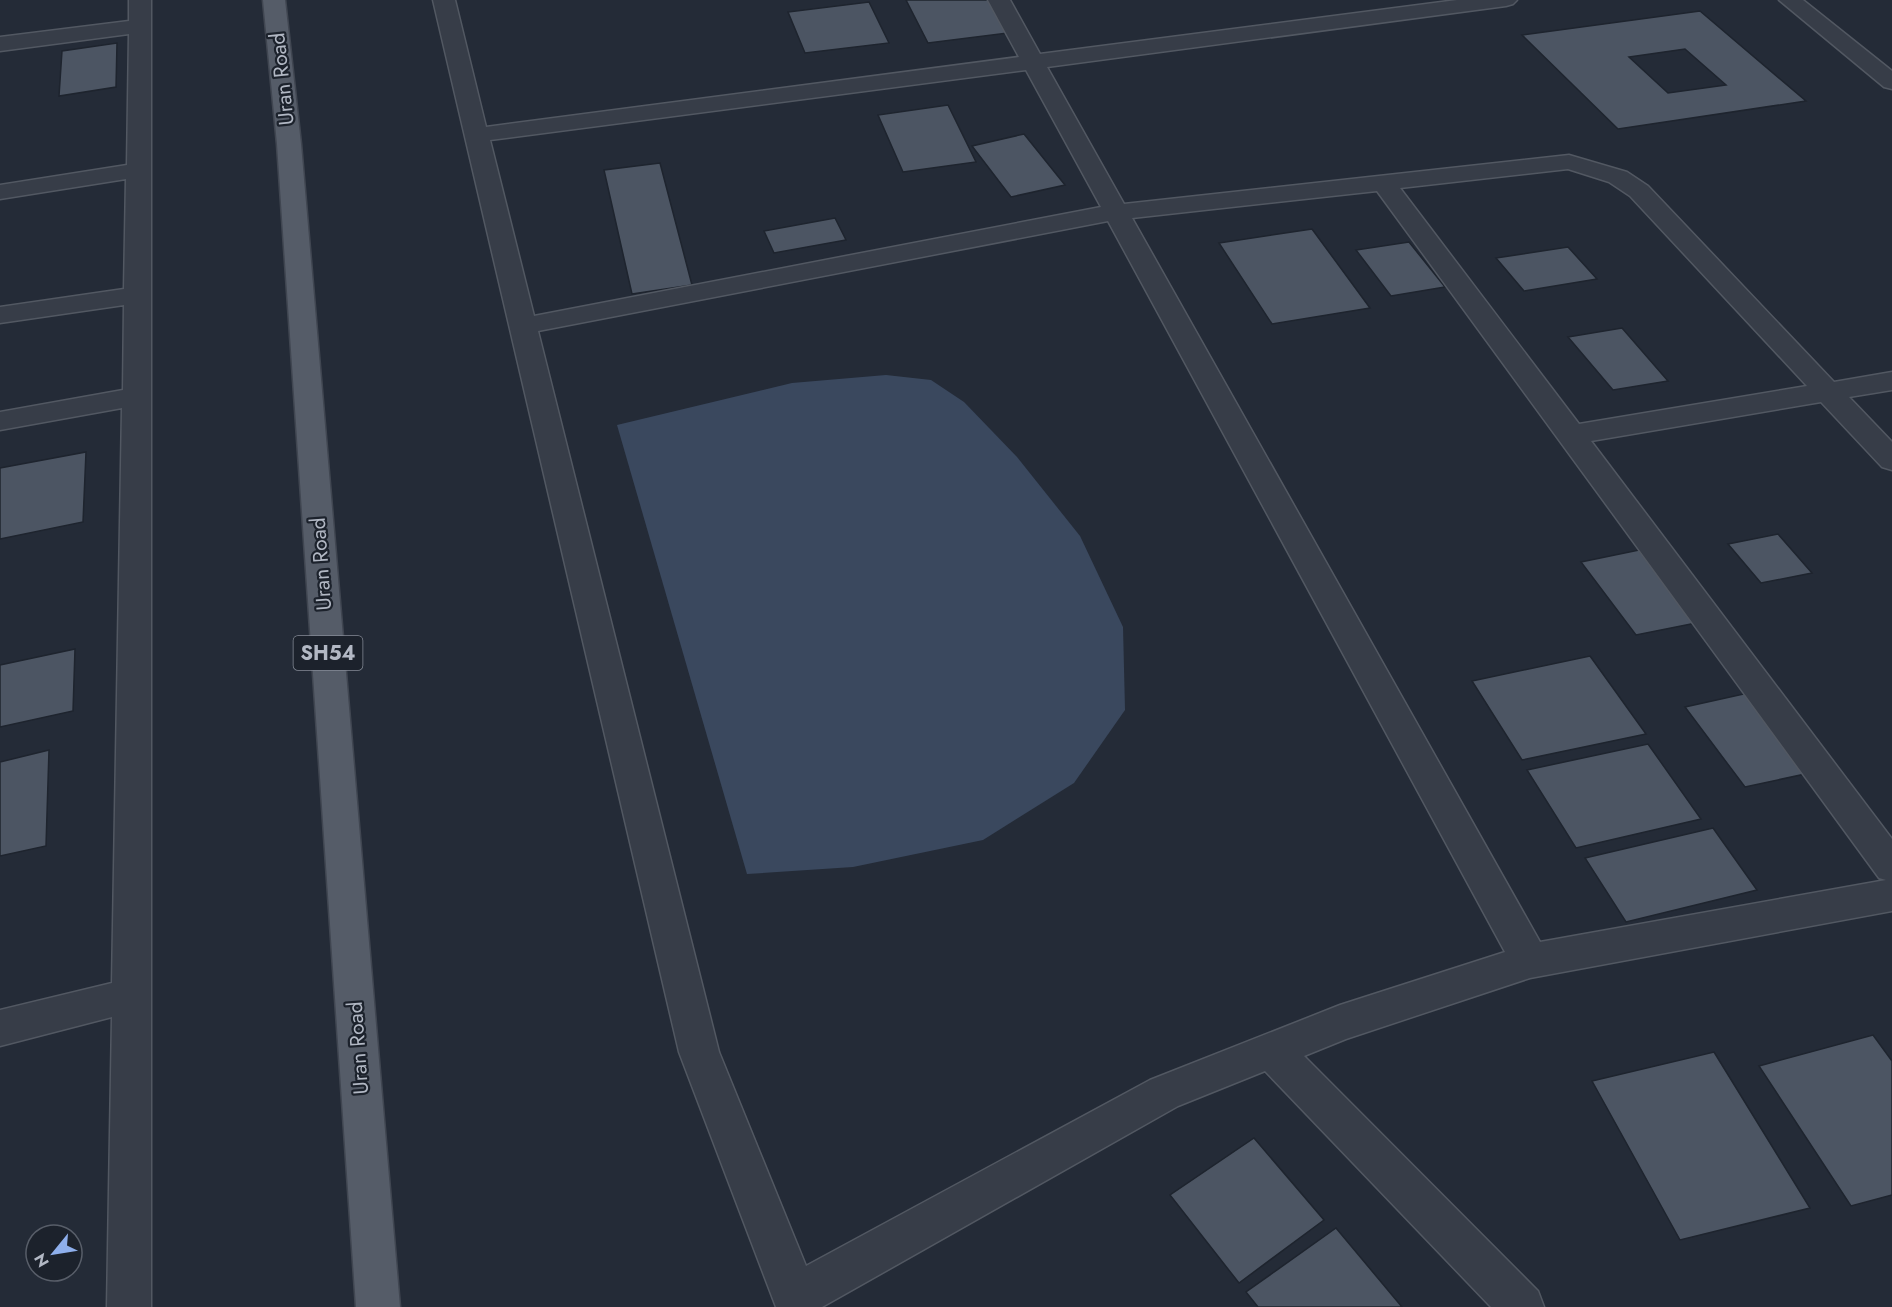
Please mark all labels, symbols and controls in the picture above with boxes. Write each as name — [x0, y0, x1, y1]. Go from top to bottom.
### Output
street label: Uran Road — [262, 31, 302, 127]
street label: Uran Road — [303, 517, 339, 611]
road number: SH54 — [294, 636, 362, 670]
street label: Uran Road — [340, 1001, 376, 1095]
north arrow — [24, 1223, 84, 1283]
text: N — [28, 1249, 55, 1272]

